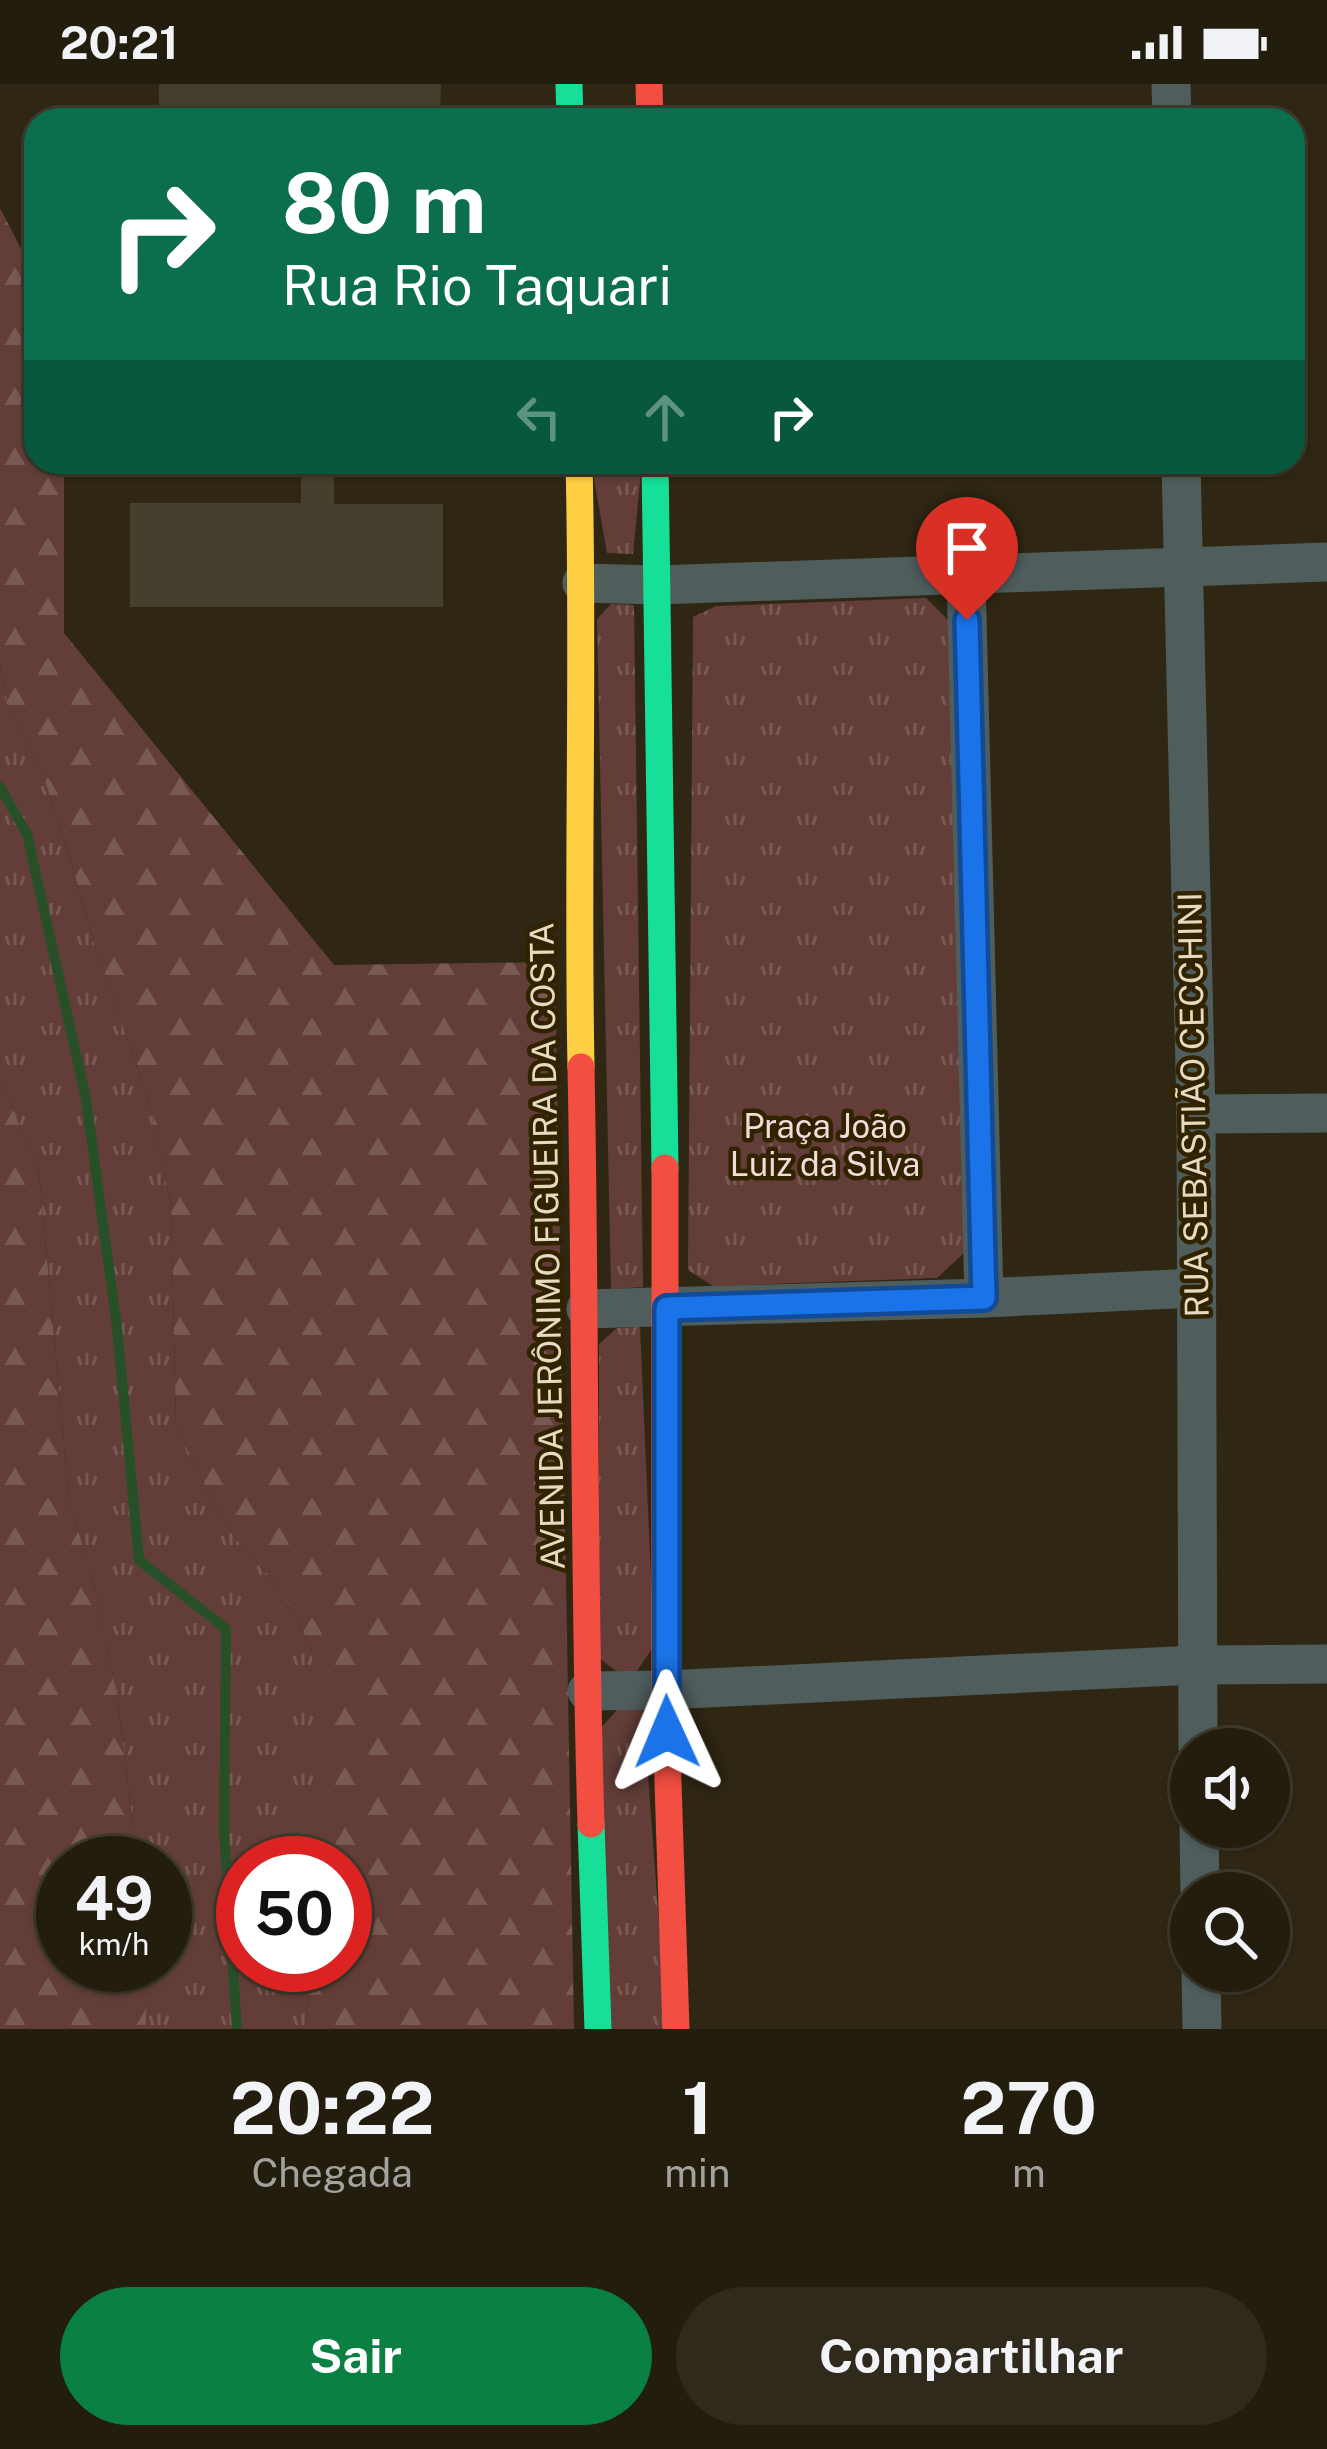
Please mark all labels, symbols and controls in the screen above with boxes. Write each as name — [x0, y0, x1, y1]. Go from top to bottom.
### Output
text: 20:21 — [60, 16, 178, 69]
text: 80 m — [282, 153, 486, 252]
icon: right — [84, 156, 240, 312]
text: Rua Rio Taquari — [282, 254, 672, 317]
icon: left — [506, 384, 572, 450]
icon: ahead — [632, 384, 698, 450]
icon: right — [758, 384, 824, 450]
pin — [916, 497, 1018, 620]
icon: arrive — [934, 515, 1000, 581]
street label: RUA SEBASTIÃO CECCHINI — [1170, 892, 1216, 1318]
street label: AVENIDA JERÔNIMO FIGUEIRA DA COSTA — [522, 922, 572, 1570]
park label: Praça João Luiz da Silva — [730, 1107, 920, 1183]
position arrow — [604, 1669, 730, 1795]
map controls — [1170, 1728, 1290, 1992]
button: sound — [1170, 1728, 1290, 1848]
speed limit sign: 50 — [216, 1836, 372, 1992]
text: 49 — [75, 1863, 153, 1934]
button: search — [1170, 1872, 1290, 1992]
text: km/h — [79, 1926, 149, 1962]
text: 20:22 — [230, 2066, 434, 2150]
text: 1 — [682, 2066, 713, 2150]
text: 270 — [960, 2066, 1097, 2150]
text: Chegada — [251, 2150, 413, 2196]
text: min — [664, 2150, 731, 2196]
text: m — [1012, 2150, 1046, 2196]
button: Sair — [60, 2287, 652, 2425]
button: Compartilhar — [676, 2287, 1267, 2425]

